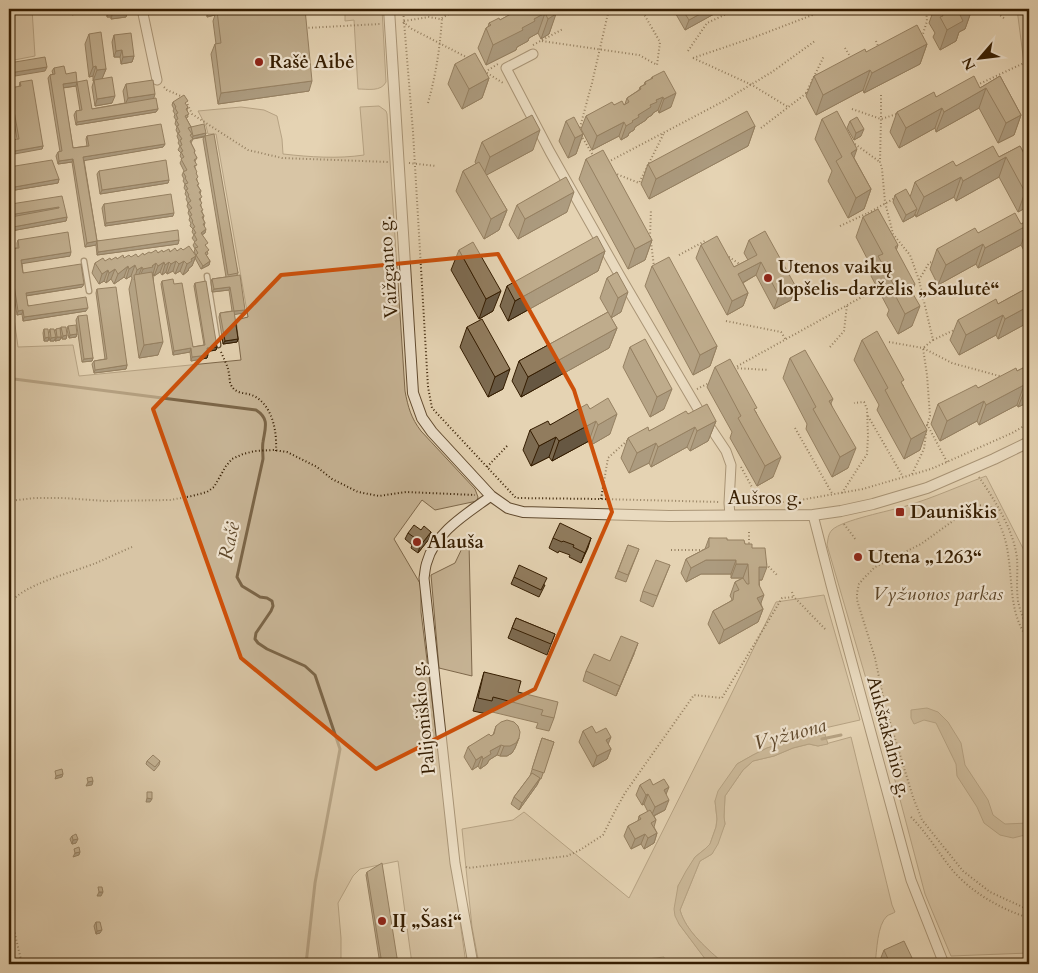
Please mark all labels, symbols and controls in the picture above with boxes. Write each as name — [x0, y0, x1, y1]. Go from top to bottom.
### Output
north arrow — [956, 32, 1006, 82]
place label: Rašė Aibė — [269, 49, 355, 75]
text: N — [958, 54, 980, 74]
marker: Rašė Aibė — [253, 56, 265, 68]
street label: Vaižganto g. — [371, 215, 405, 319]
place label: Utenos vaikų lopšelis-darželis „Saulutė“ — [778, 254, 1000, 302]
marker: Utenos vaikų lopšelis-darželis „Saulutė“ — [762, 272, 774, 284]
street label: Aušros g. — [728, 485, 802, 511]
place label: Dauniškis — [910, 499, 997, 525]
marker: Dauniškis — [894, 506, 906, 518]
water label: Rašė — [212, 519, 246, 562]
place label: Alauša — [427, 529, 484, 555]
marker: Alauša — [411, 536, 423, 548]
place label: Utena „1263“ — [868, 544, 982, 570]
marker: Utena „1263“ — [852, 551, 864, 563]
park label: Vyžuonos parkas — [873, 581, 1004, 607]
street label: Palijoniškio g. — [404, 660, 442, 776]
street label: Aukštakalnio g. — [860, 673, 918, 801]
water label: Vyžuona — [751, 711, 829, 757]
place label: IĮ „Šasi“ — [392, 907, 462, 934]
marker: IĮ „Šasi“ — [376, 915, 388, 927]

